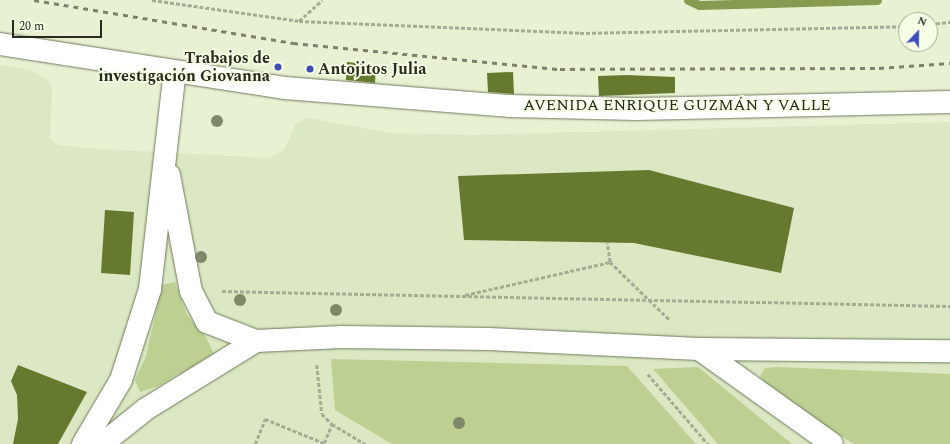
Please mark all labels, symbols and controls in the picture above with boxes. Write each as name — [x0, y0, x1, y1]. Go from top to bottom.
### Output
scale bar — [14, 12, 104, 38]
north arrow — [898, 12, 938, 52]
text: N — [915, 12, 930, 31]
text: 20 m — [19, 17, 44, 36]
place label: Trabajos de investigación Giovanna — [98, 48, 270, 86]
place label: Antojitos Julia — [318, 59, 427, 79]
marker: Trabajos de investigación Giovanna — [273, 62, 283, 72]
marker: Antojitos Julia — [305, 64, 315, 74]
street label: AVENIDA ENRIQUE GUZMÁN Y VALLE — [523, 95, 831, 115]

